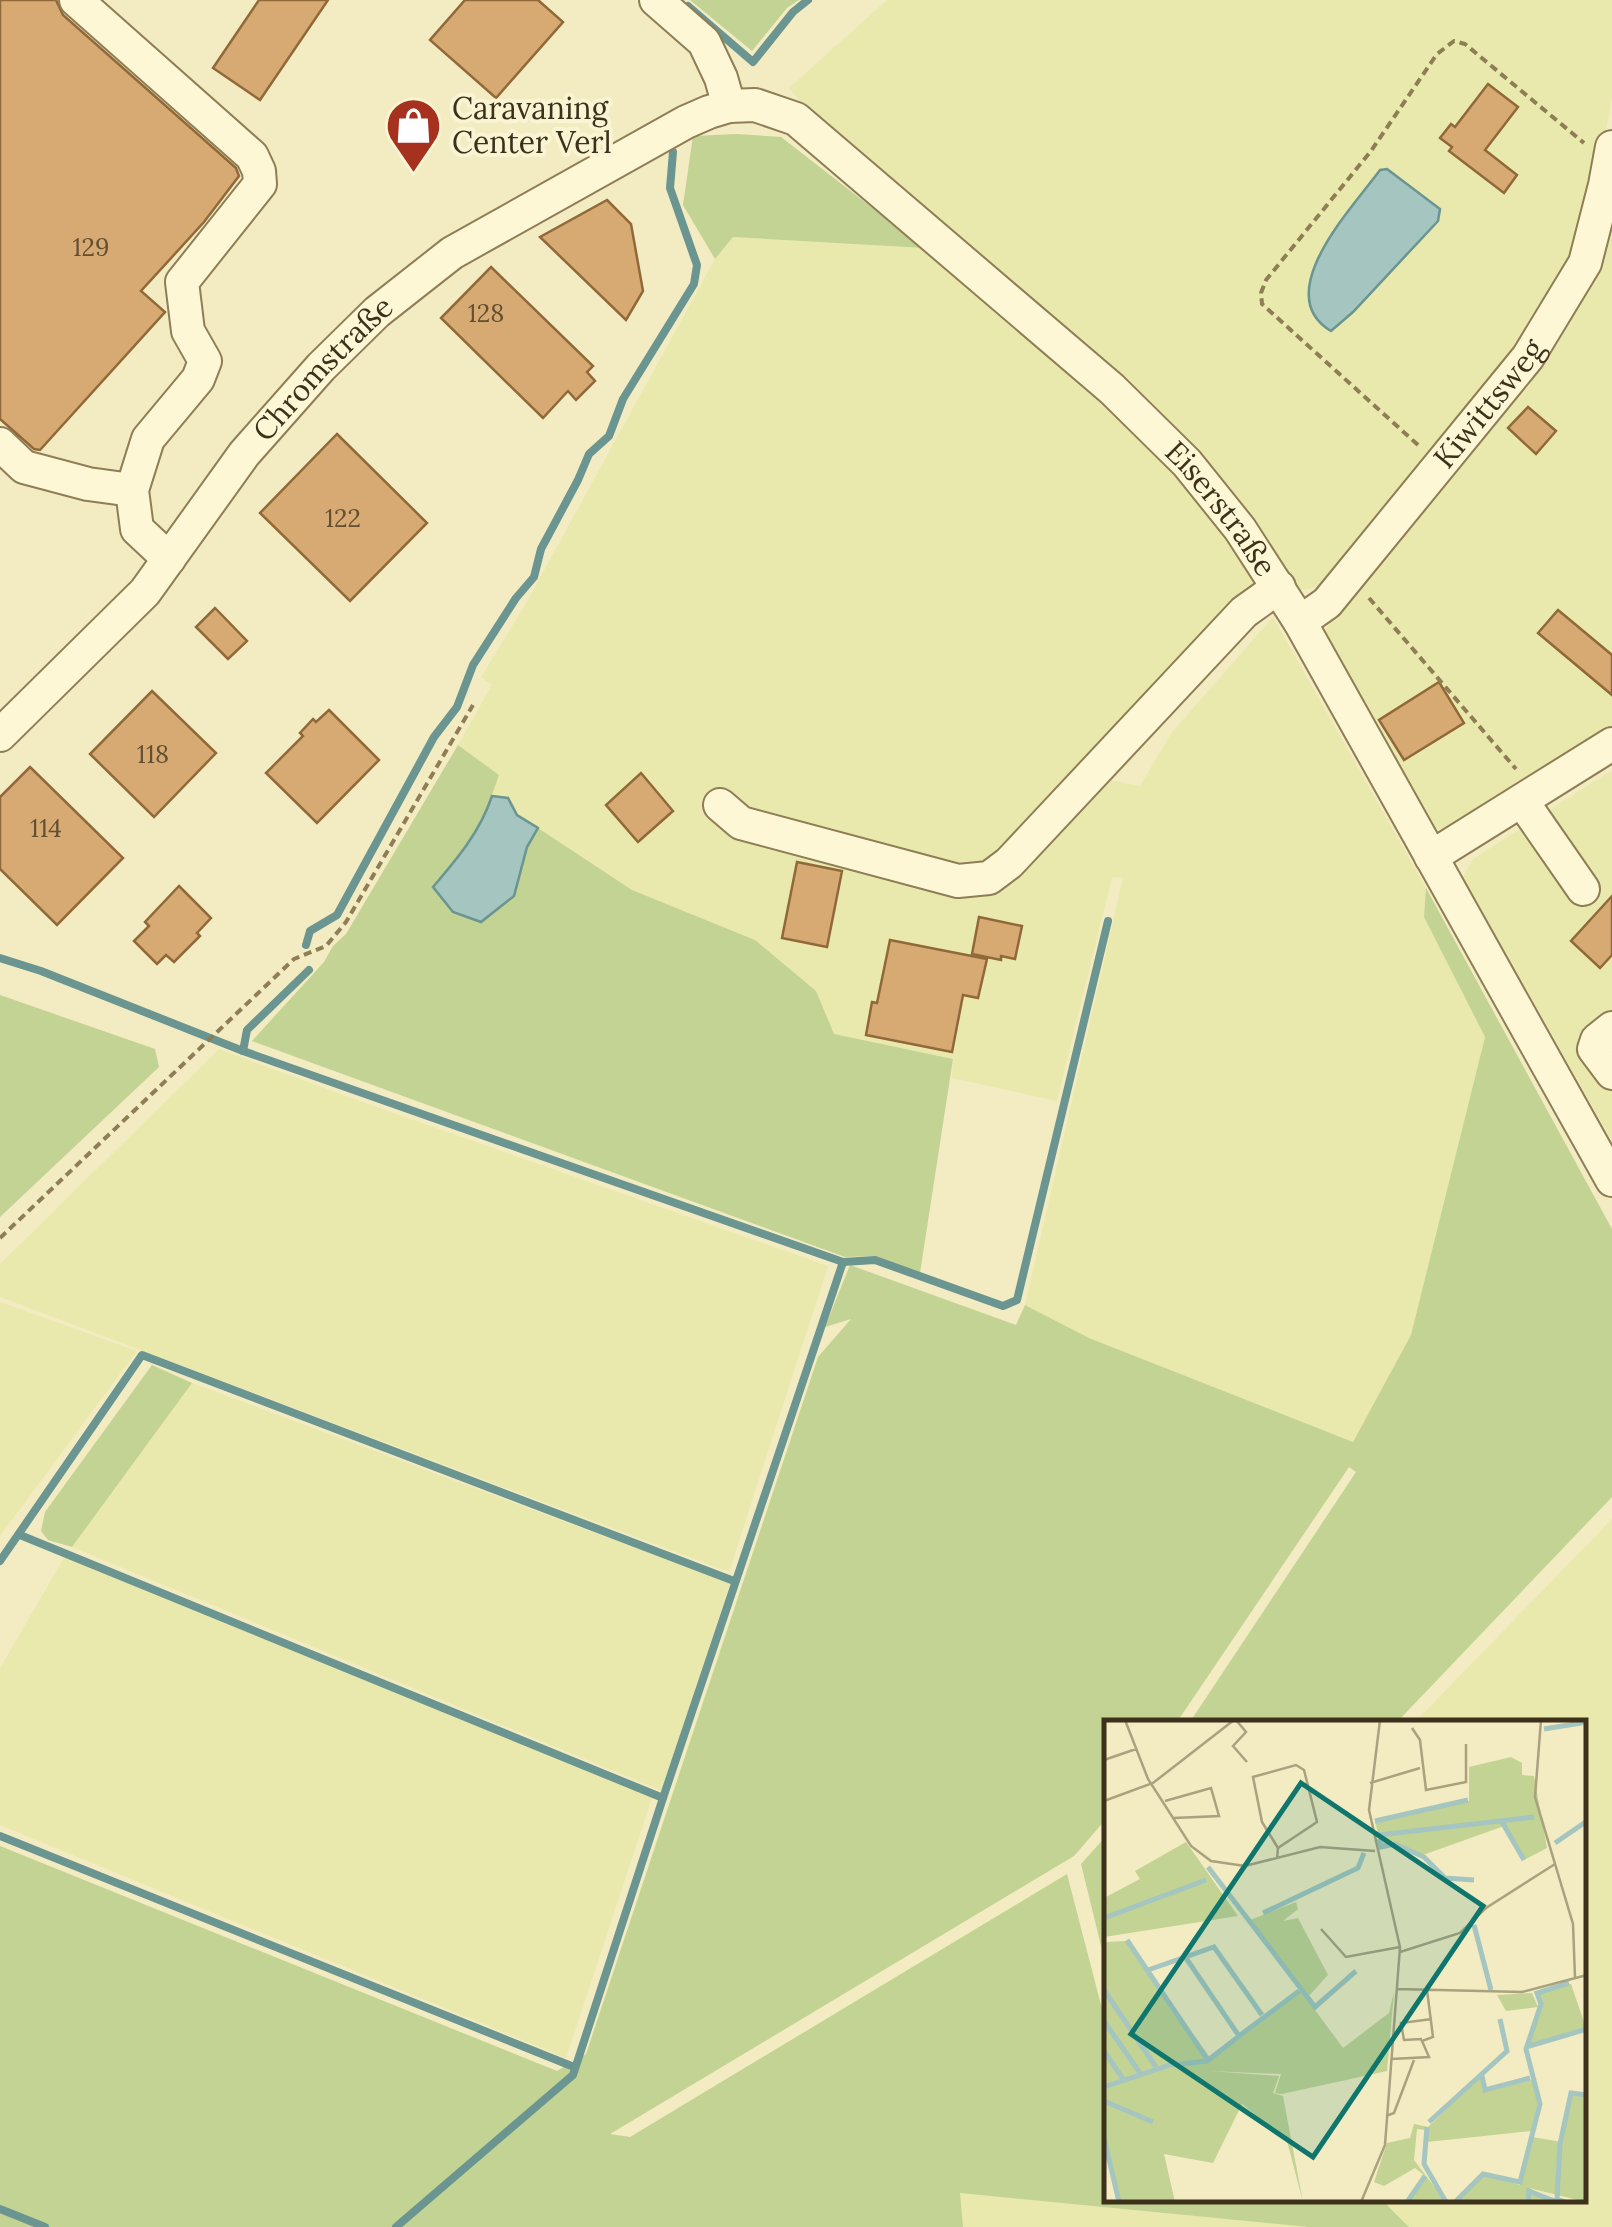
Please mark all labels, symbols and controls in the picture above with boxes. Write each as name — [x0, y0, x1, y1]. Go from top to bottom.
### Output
place label: Caravaning Center Verl — [452, 89, 612, 161]
shop icon: Caravaning Center Verl — [383, 96, 443, 175]
house number: 129 — [73, 231, 109, 263]
street label: Chromstraße — [244, 287, 400, 449]
house number: 128 — [468, 297, 504, 329]
street label: Kiwittsweg — [1425, 331, 1554, 476]
street label: Eiserstraße — [1158, 432, 1285, 583]
house number: 122 — [325, 502, 361, 534]
house number: 118 — [137, 738, 169, 770]
house number: 114 — [30, 812, 62, 844]
inset map — [1104, 1720, 1587, 2202]

